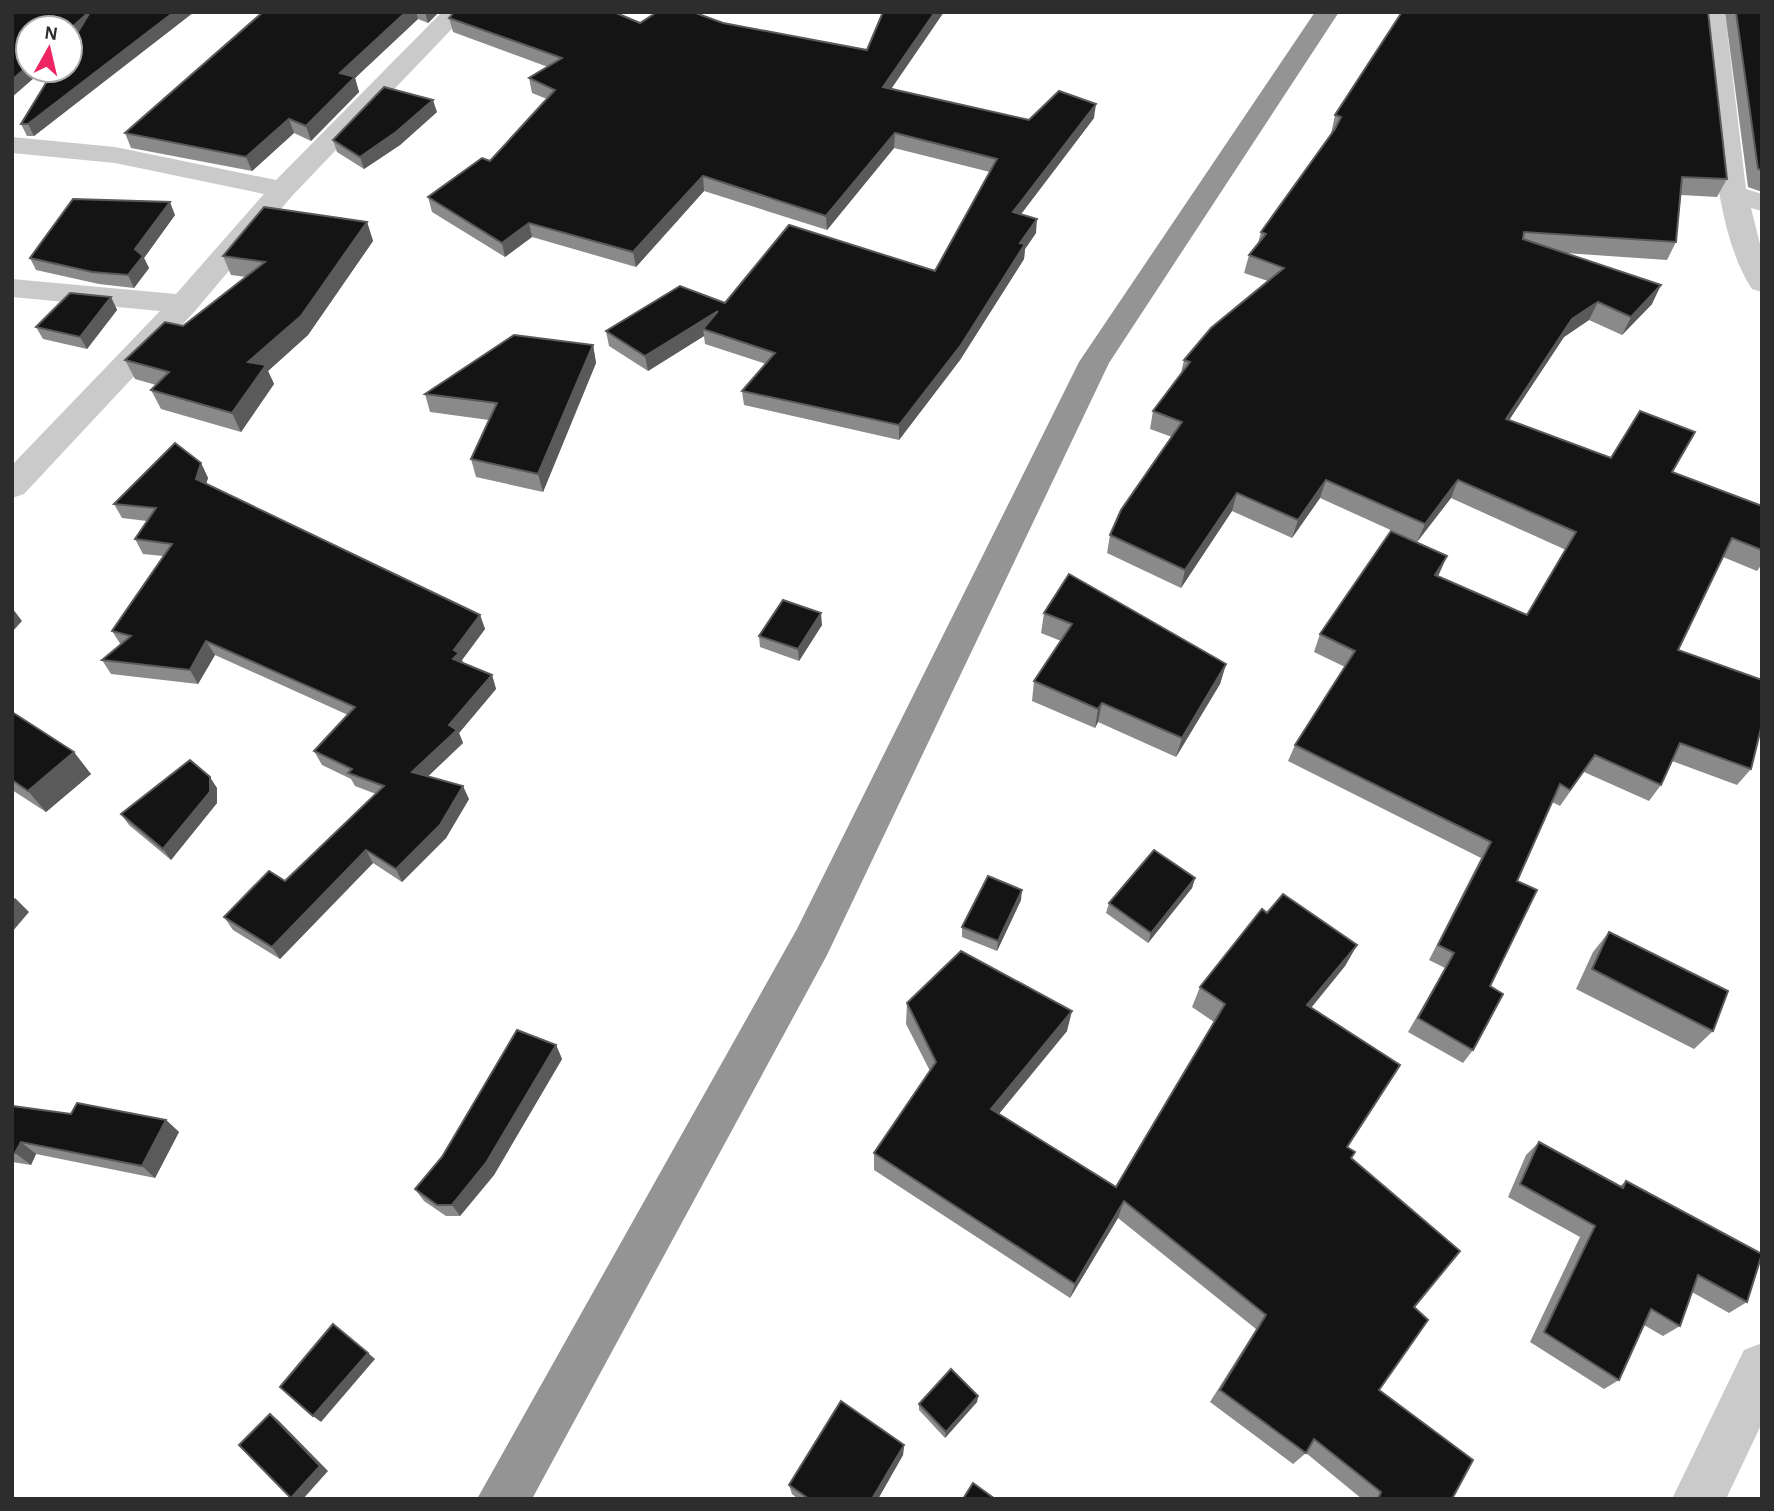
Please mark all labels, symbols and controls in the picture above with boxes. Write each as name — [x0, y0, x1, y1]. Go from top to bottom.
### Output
north arrow — [14, 14, 84, 84]
text: N — [43, 23, 59, 44]

